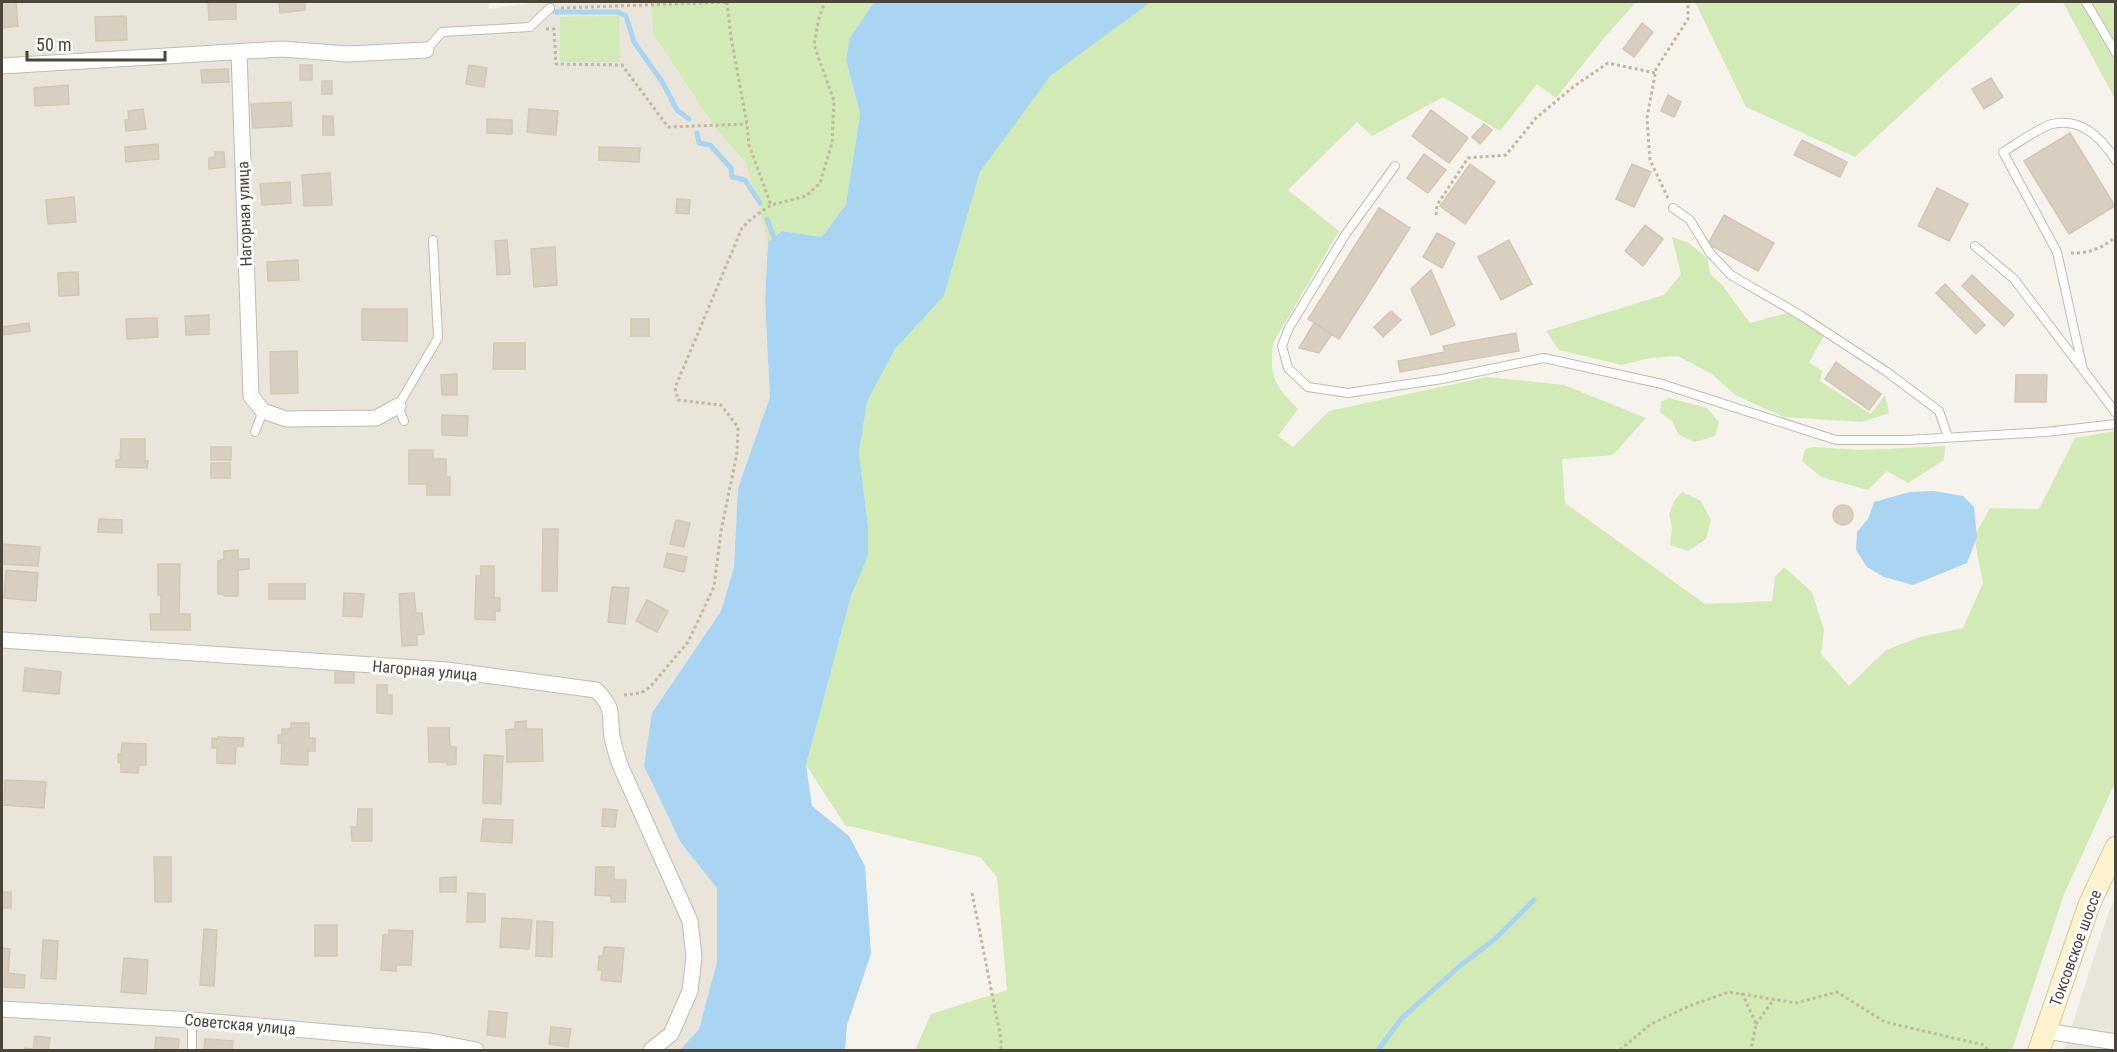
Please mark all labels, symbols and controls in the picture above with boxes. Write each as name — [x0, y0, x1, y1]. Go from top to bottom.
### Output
scale bar — [27, 24, 165, 62]
text: 50 m — [36, 34, 71, 55]
street label: Нагорная улица — [233, 161, 256, 267]
street label: Нагорная улица — [372, 656, 478, 685]
street label: Токсовское шоссе — [2046, 887, 2105, 1009]
street label: Советская улица — [184, 1010, 296, 1039]

